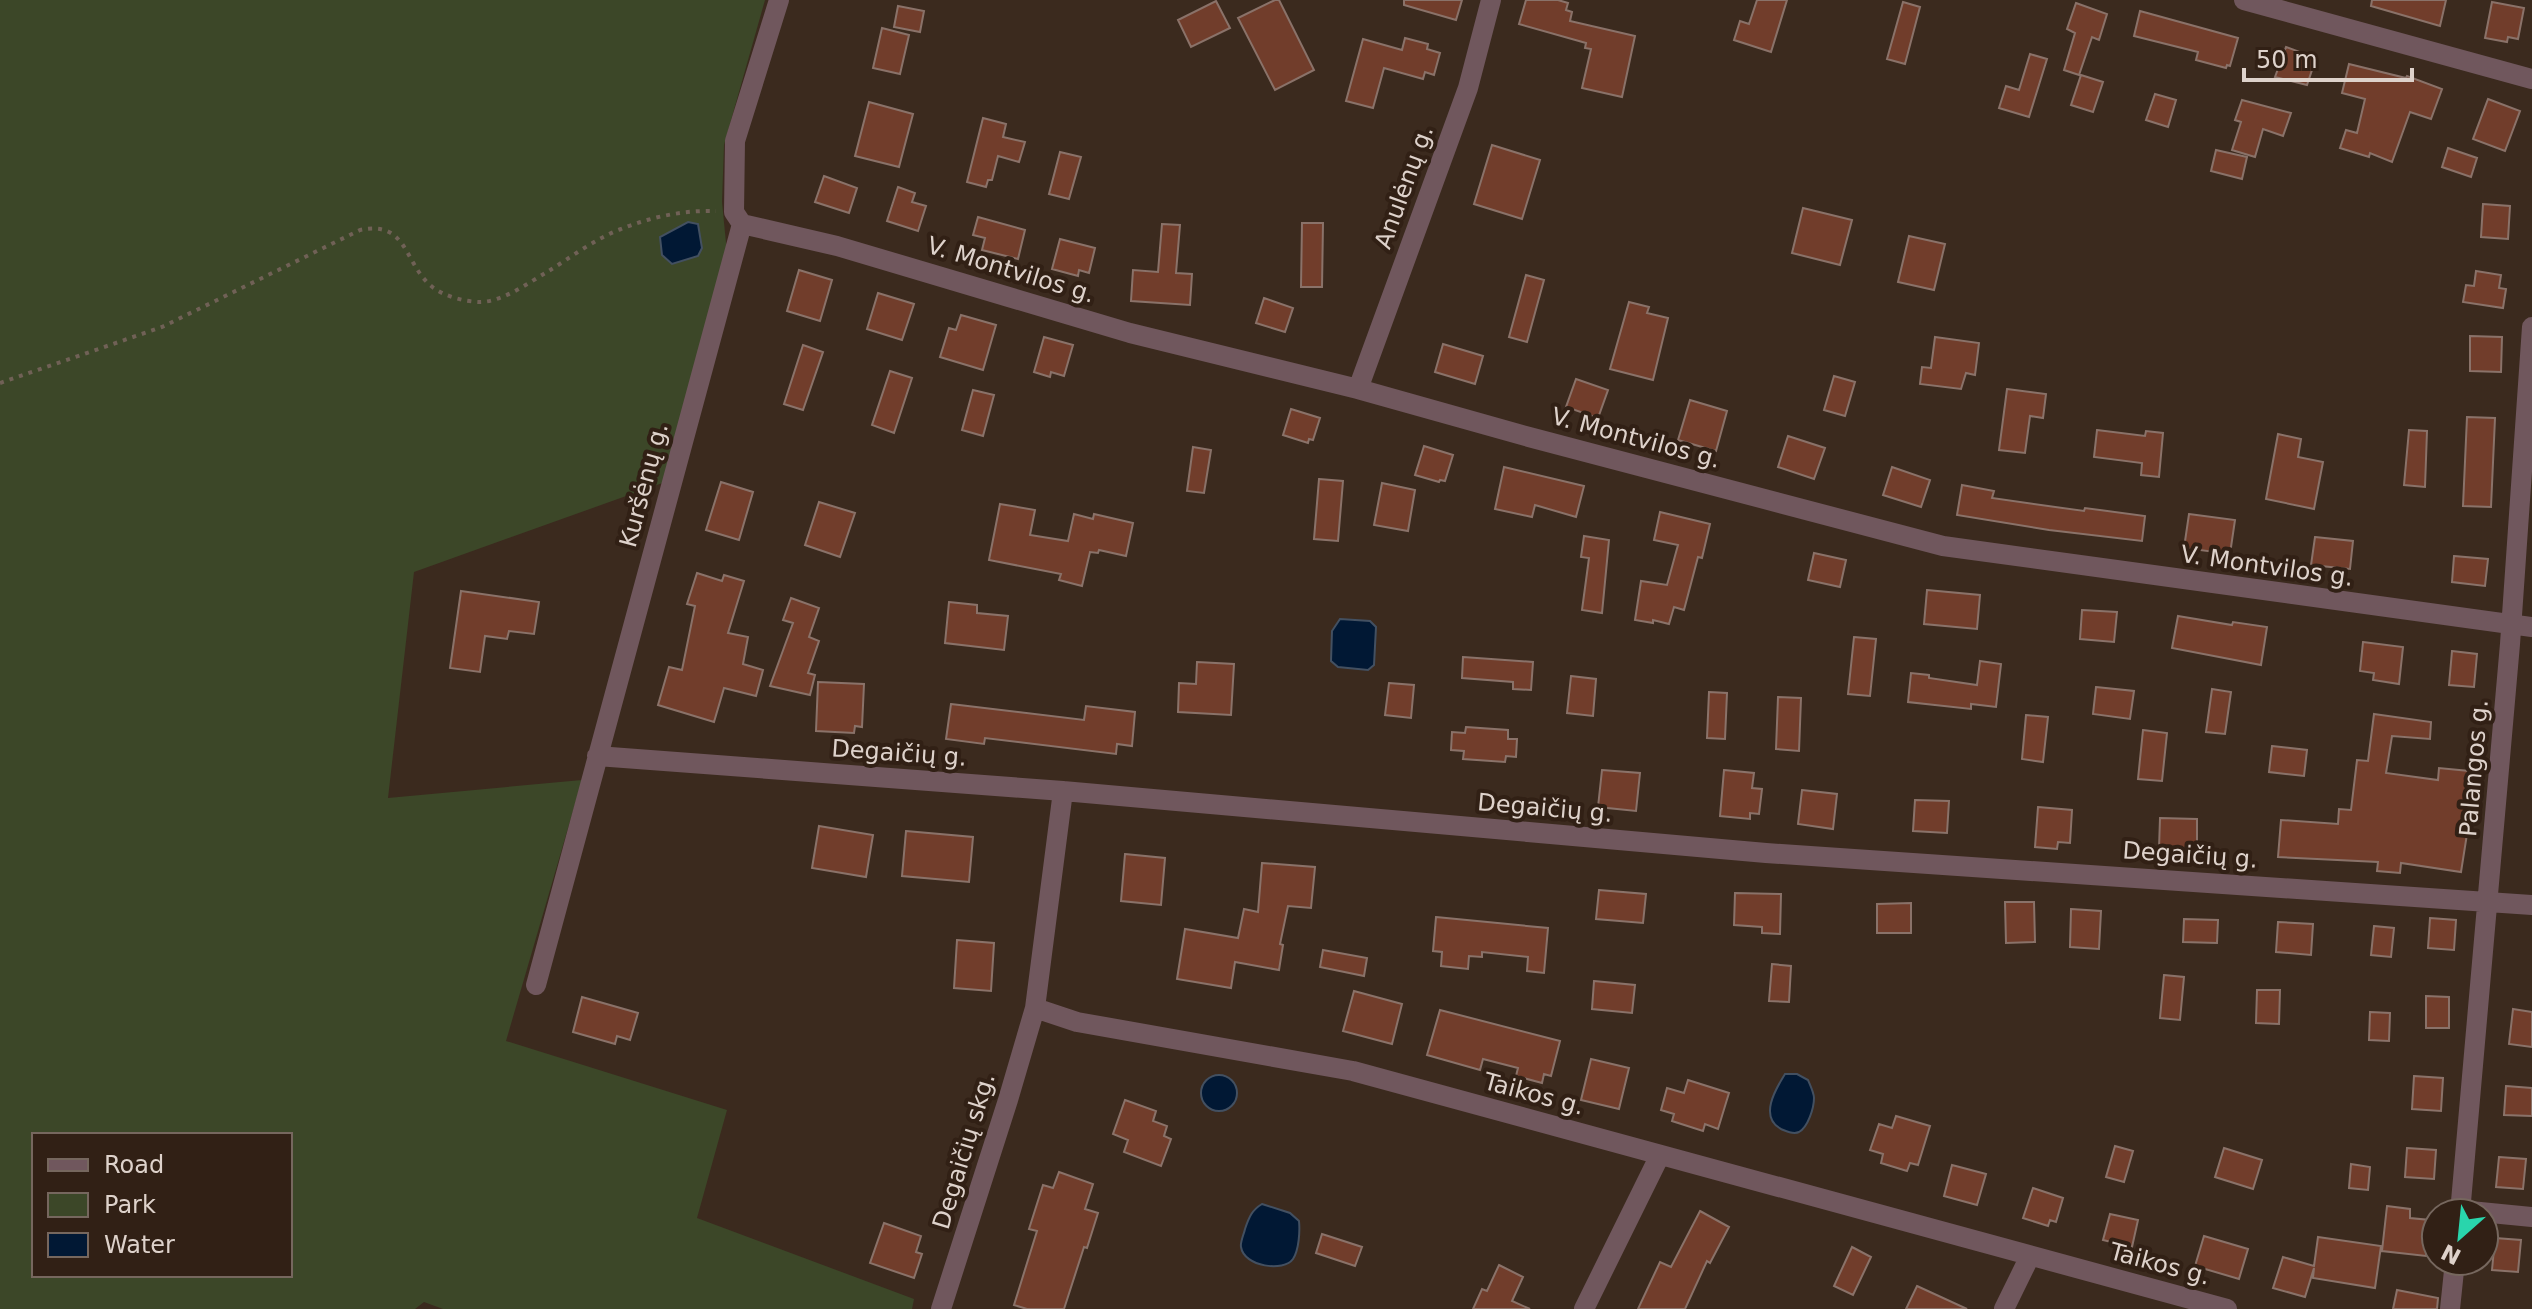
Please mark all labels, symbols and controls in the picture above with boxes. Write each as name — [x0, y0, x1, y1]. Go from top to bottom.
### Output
scale bar — [2244, 32, 2412, 82]
text: 50 m — [2256, 46, 2318, 74]
street label: Anulėnų g. — [1369, 122, 1439, 252]
street label: V. Montvilos g. — [924, 231, 1098, 309]
street label: V. Montvilos g. — [1548, 402, 1724, 474]
street label: Kuršėnų g. — [614, 420, 674, 550]
street label: V. Montvilos g. — [2179, 540, 2355, 592]
street label: Palangos g. — [2454, 698, 2494, 838]
street label: Degaičių g. — [830, 734, 968, 772]
street label: Degaičių g. — [1476, 788, 1614, 828]
street label: Degaičių g. — [2121, 836, 2259, 874]
street label: Taikos g. — [1480, 1067, 1587, 1121]
street label: Degaičių skg. — [927, 1070, 1001, 1232]
legend — [32, 1133, 292, 1277]
text: Road — [104, 1151, 164, 1179]
text: Park — [104, 1191, 156, 1219]
north arrow — [2420, 1197, 2500, 1277]
text: Water — [104, 1231, 175, 1259]
street label: Taikos g. — [2106, 1237, 2213, 1291]
text: N — [2437, 1239, 2465, 1270]

